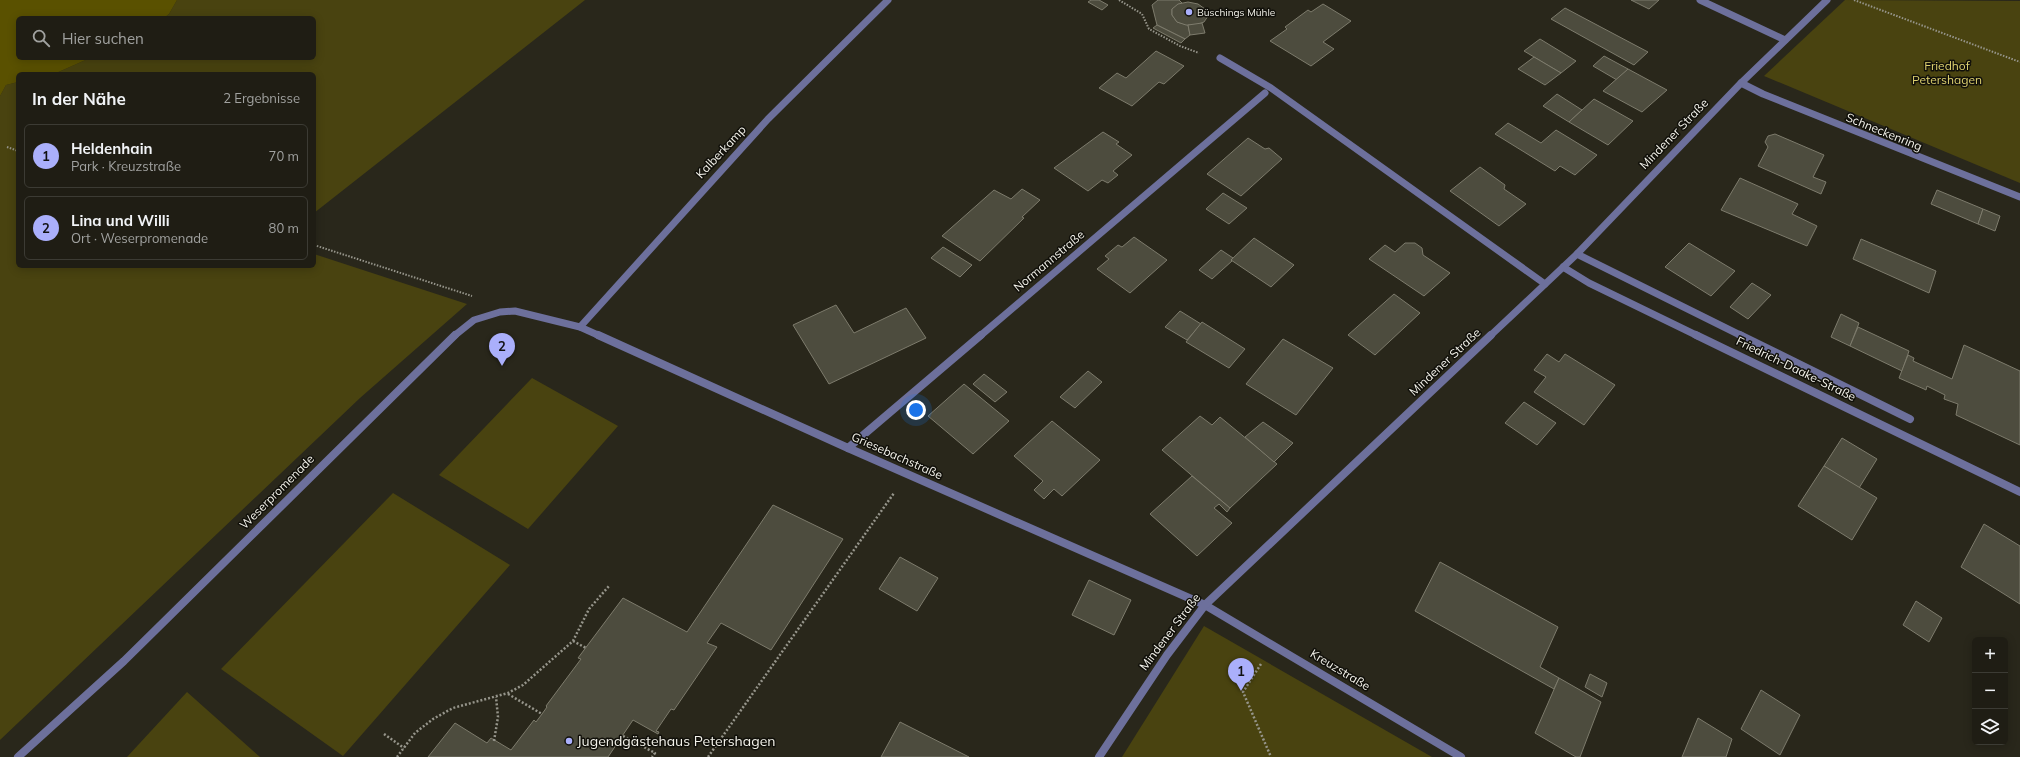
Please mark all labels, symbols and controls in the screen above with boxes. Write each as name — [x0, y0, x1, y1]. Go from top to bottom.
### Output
place label: Büschings Mühle — [1197, 6, 1275, 19]
marker: Büschings Mühle — [1184, 7, 1194, 17]
search box — [16, 16, 316, 60]
icon: search — [30, 27, 52, 49]
text: Hier suchen — [62, 29, 144, 48]
park label: Friedhof Petershagen — [1912, 58, 1982, 87]
text: In der Nähe — [32, 88, 126, 109]
text: 2 Ergebnisse — [223, 90, 300, 106]
street label: Mindener Straße — [1636, 95, 1711, 172]
street label: Schneckenring — [1844, 109, 1925, 154]
street label: Kalberkamp — [692, 122, 749, 181]
text: Heldenhain — [71, 139, 153, 158]
text: 1 — [42, 148, 50, 164]
text: 70 m — [269, 148, 299, 164]
text: Park · Kreuzstraße — [71, 158, 181, 174]
text: Lina und Willi — [71, 211, 170, 230]
text: 2 — [42, 220, 50, 236]
text: 80 m — [269, 220, 299, 236]
street label: Normannstraße — [1010, 227, 1087, 295]
text: Ort · Weserpromenade — [71, 230, 208, 246]
street label: Mindener Straße — [1406, 325, 1484, 399]
pin: 2 — [489, 333, 515, 366]
street label: Friedrich-Daake-Straße — [1734, 333, 1858, 404]
your location — [906, 400, 926, 420]
street label: Griesebachstraße — [849, 429, 945, 482]
street label: Weserpromenade — [236, 451, 317, 532]
street label: Mindener Straße — [1136, 590, 1203, 673]
map controls — [1972, 637, 2008, 745]
button: + — [1972, 637, 2008, 673]
street label: Kreuzstraße — [1308, 646, 1373, 693]
pin: 1 — [1228, 658, 1254, 691]
button: − — [1972, 673, 2008, 709]
button: layers — [1972, 709, 2008, 745]
place label: Jugendgästehaus Petershagen — [577, 732, 775, 750]
marker: Jugendgästehaus Petershagen — [564, 736, 574, 746]

